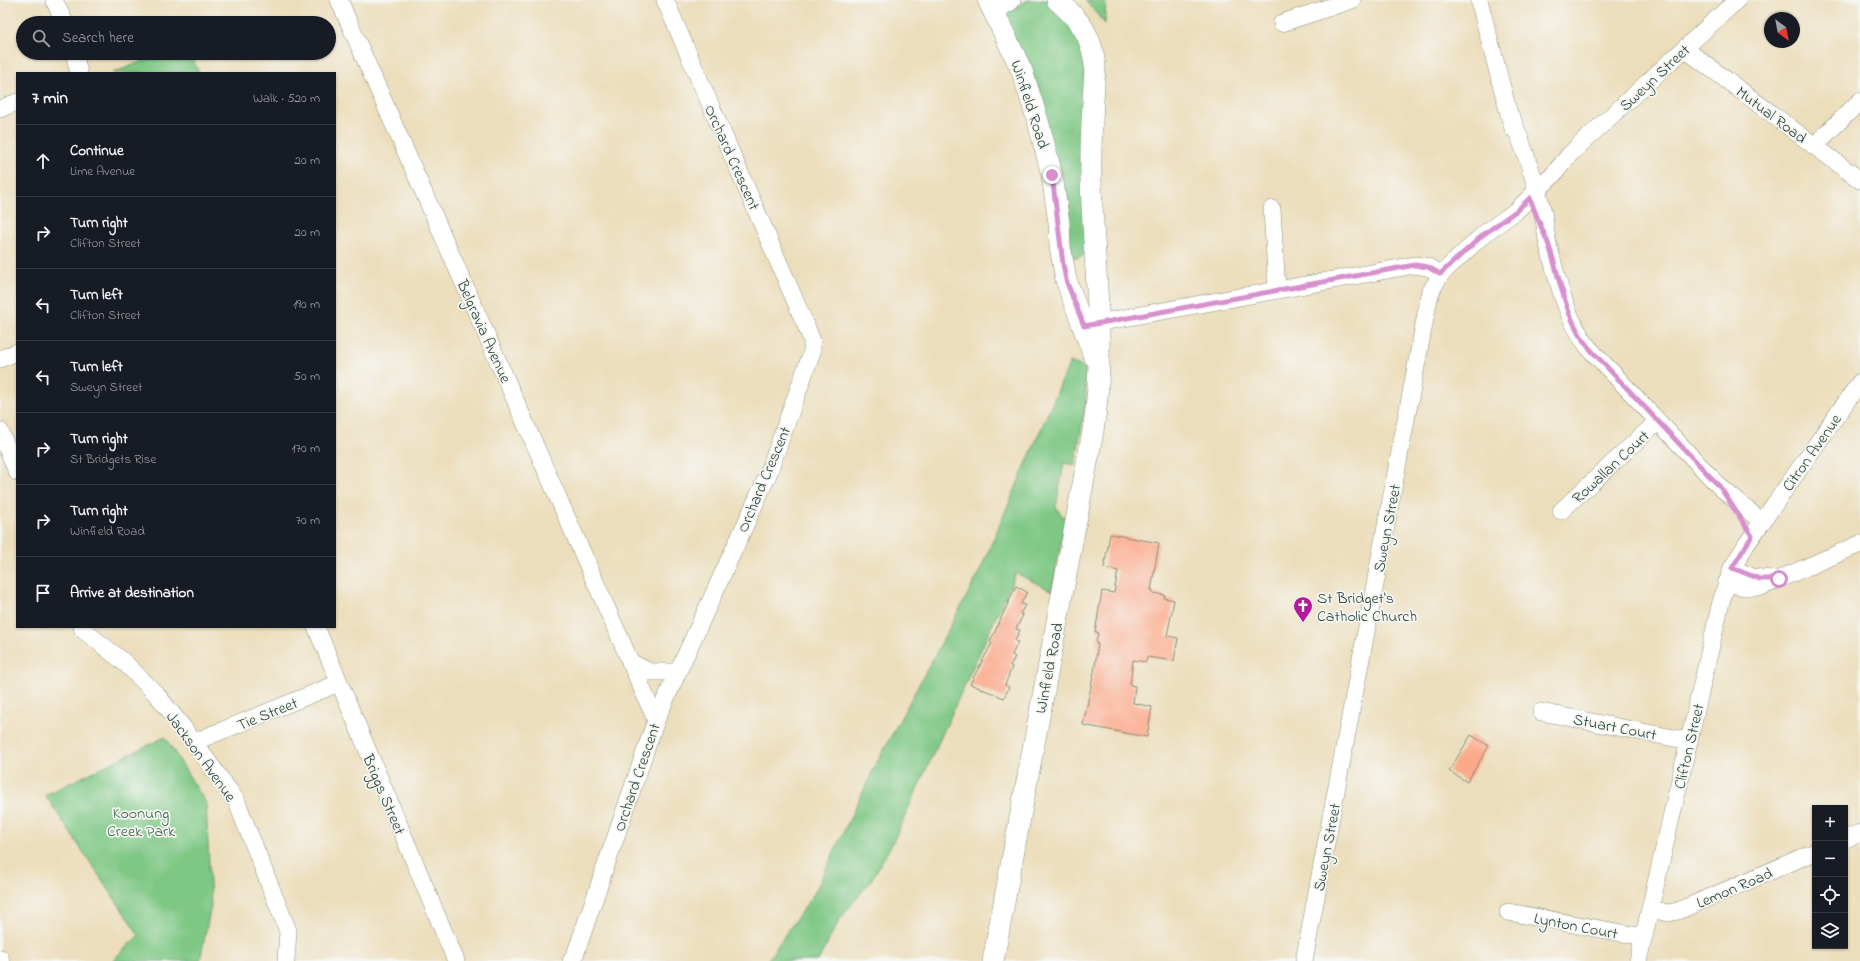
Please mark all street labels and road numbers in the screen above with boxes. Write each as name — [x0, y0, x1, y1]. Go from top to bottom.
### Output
street label: Sweyn Street — [1615, 39, 1697, 118]
street label: Winfield Road — [1003, 57, 1055, 152]
street label: Mutual Road — [1730, 81, 1811, 150]
street label: Orchard Crescent — [697, 101, 765, 215]
street label: Belgravia Avenue — [449, 275, 517, 388]
street label: Citron Avenue — [1777, 409, 1849, 497]
street label: Orchard Crescent — [732, 422, 798, 537]
street label: Rowallan Court — [1567, 425, 1656, 510]
street label: Sweyn Street — [1368, 482, 1408, 574]
street label: Winfield Road — [1029, 621, 1071, 716]
street label: Tie Street — [234, 692, 302, 738]
street label: Clifton Street — [1668, 701, 1712, 792]
street label: Jackson Avenue — [159, 707, 242, 808]
street label: Stuart Court — [1571, 708, 1659, 748]
street label: Orchard Crescent — [608, 720, 668, 835]
street label: Briggs Street — [355, 750, 411, 839]
street label: Sweyn Street — [1308, 801, 1348, 893]
street label: Lemon Road — [1693, 862, 1777, 916]
street label: Lynton Court — [1532, 907, 1620, 947]

